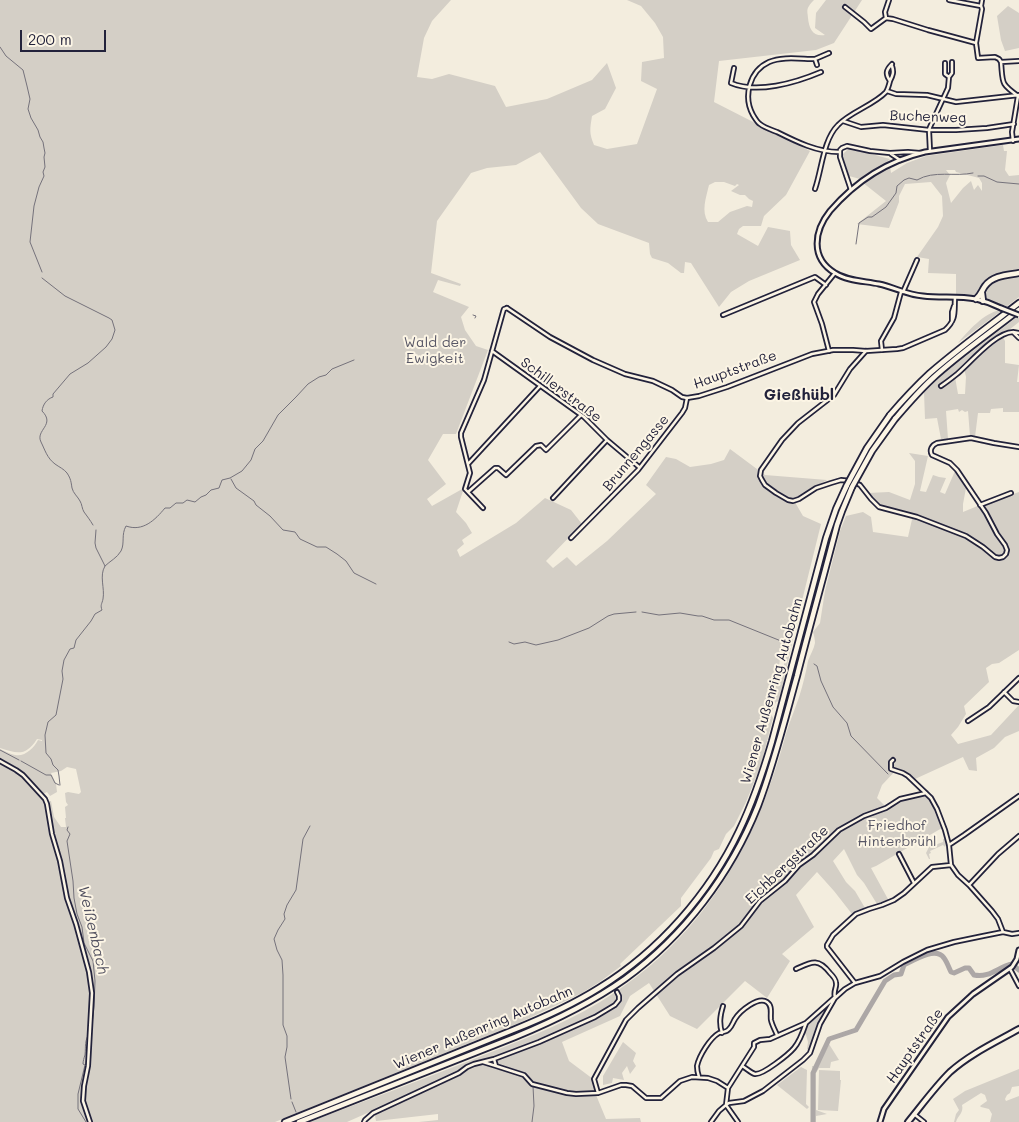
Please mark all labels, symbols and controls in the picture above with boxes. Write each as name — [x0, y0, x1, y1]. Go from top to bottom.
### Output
scale bar — [22, 20, 109, 52]
text: 200 m — [28, 29, 72, 49]
street label: Buchenweg — [889, 107, 967, 127]
park label: Wald der Ewigkeit — [404, 335, 466, 368]
street label: Hauptstraße — [691, 347, 779, 393]
street label: Schillerstraße — [517, 354, 605, 426]
district label: Gießhübl — [764, 385, 834, 405]
street label: Brunnengasse — [599, 411, 673, 495]
street label: Wiener Außenring Autobahn — [737, 596, 807, 786]
park label: Friedhof Hinterbrühl — [858, 818, 936, 850]
street label: Eichbergstraße — [742, 822, 832, 908]
water label: Weißenbach — [74, 884, 112, 976]
street label: Wiener Außenring Autobahn — [391, 983, 575, 1073]
street label: Hauptstraße — [883, 1005, 947, 1087]

